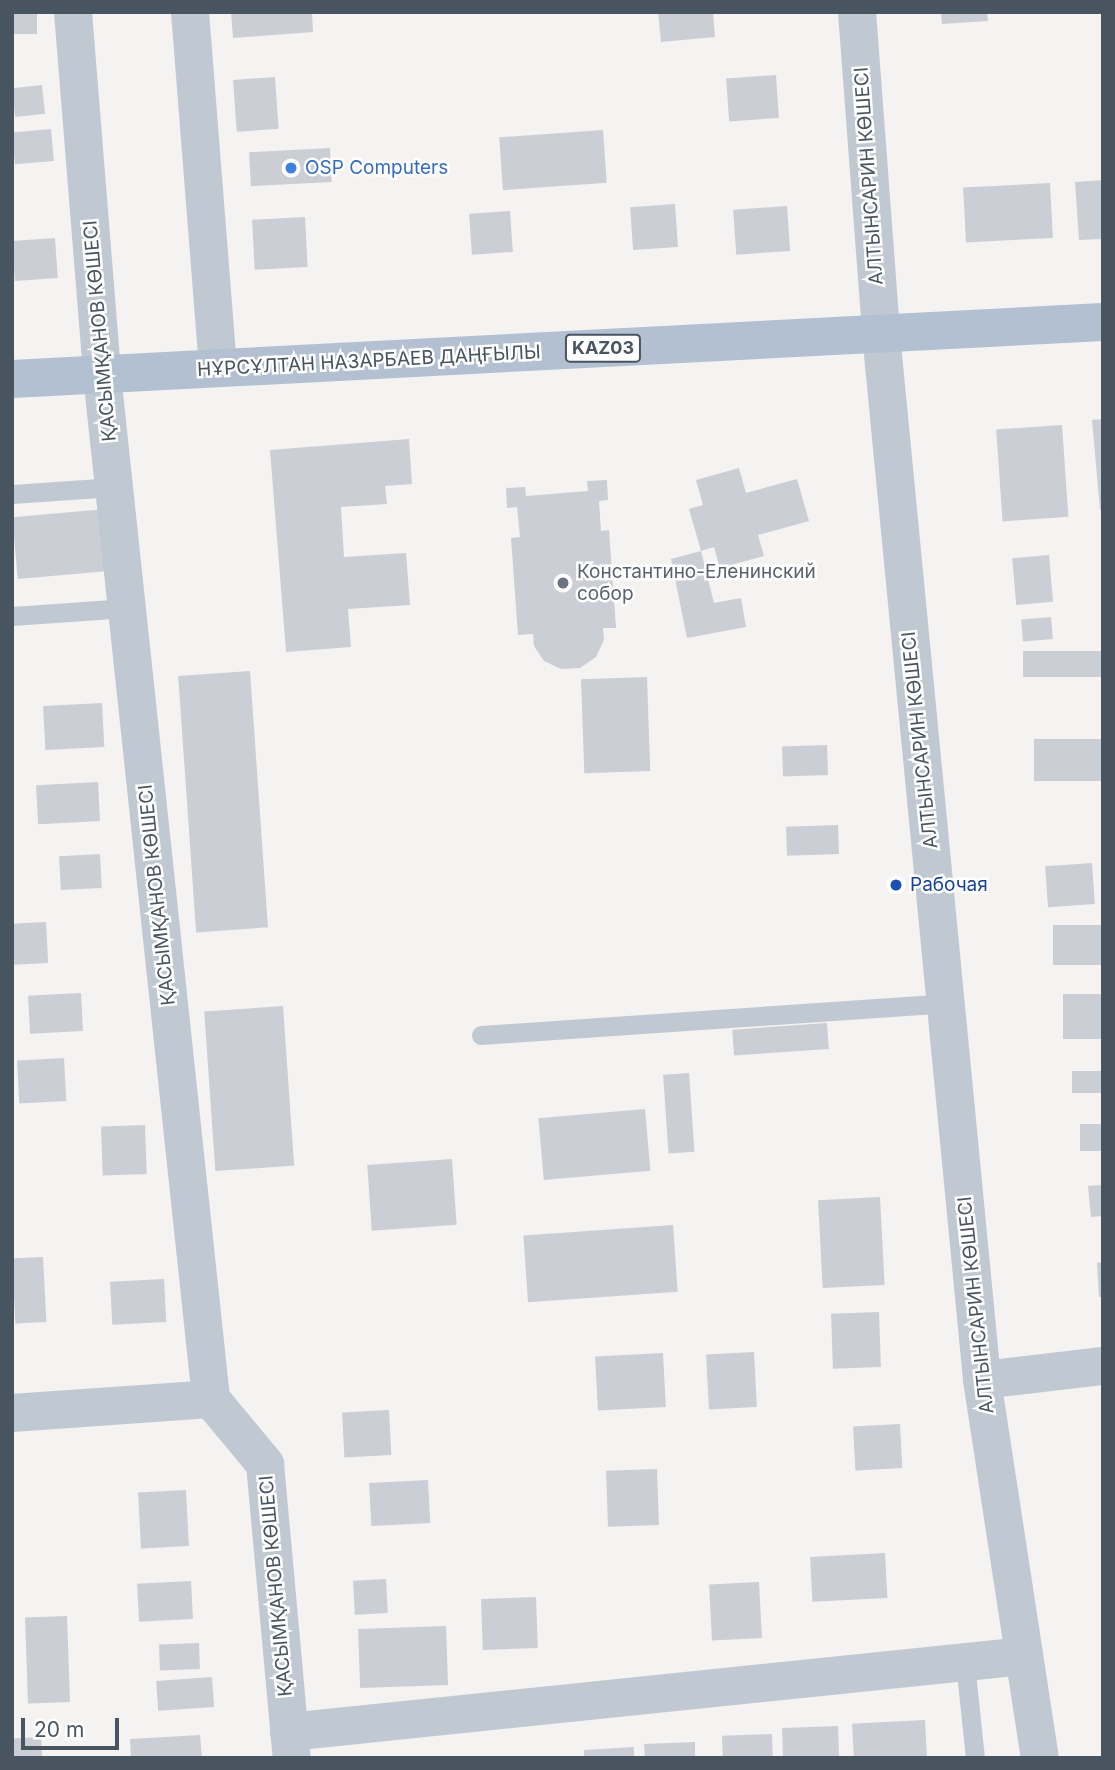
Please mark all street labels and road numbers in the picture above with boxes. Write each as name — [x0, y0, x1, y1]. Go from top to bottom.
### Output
street label: АЛТЫНСАРИН КӨШЕСІ — [850, 66, 888, 286]
street label: ҚАСЫМҚАНОВ КӨШЕСІ — [79, 219, 121, 443]
road number: KАZ03 — [564, 334, 642, 362]
street label: НҰРСҰЛТАН НАЗАРБАЕВ ДАҢҒЫЛЫ — [197, 341, 541, 381]
street label: АЛТЫНСАРИН КӨШЕСІ — [897, 630, 943, 850]
street label: ҚАСЫМҚАНОВ КӨШЕСІ — [134, 783, 180, 1007]
street label: АЛТЫНСАРИН КӨШЕСІ — [953, 1195, 999, 1415]
street label: ҚАСЫМҚАНОВ КӨШЕСІ — [255, 1474, 297, 1698]

